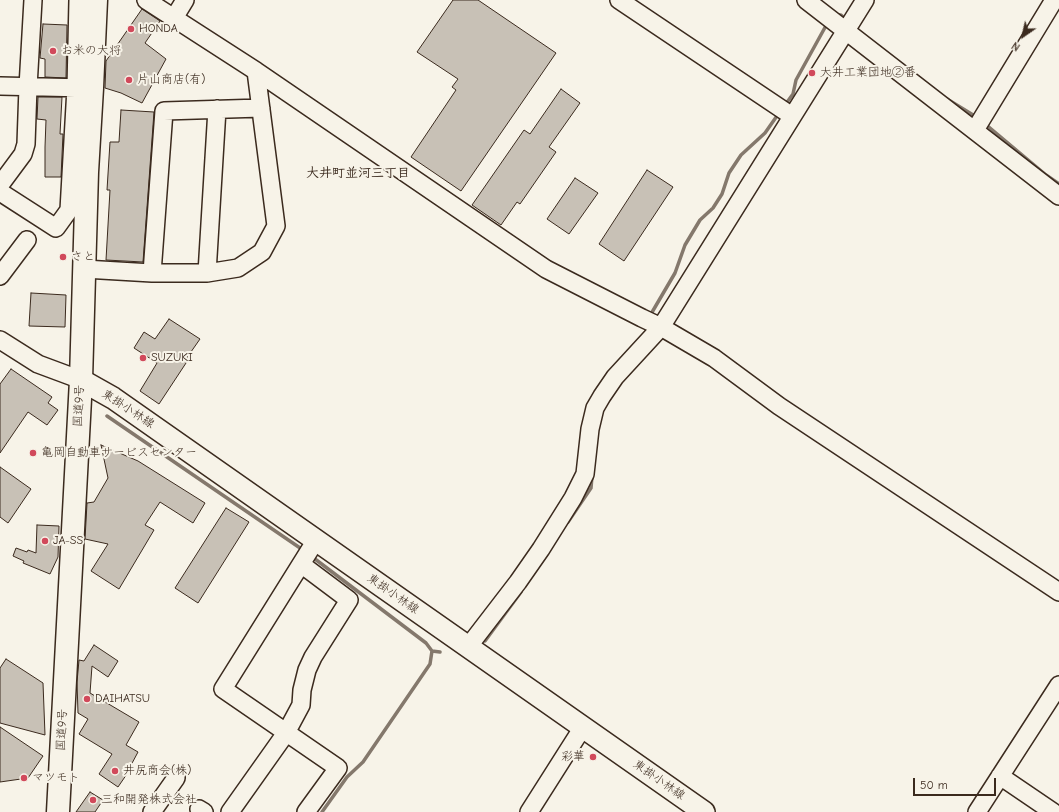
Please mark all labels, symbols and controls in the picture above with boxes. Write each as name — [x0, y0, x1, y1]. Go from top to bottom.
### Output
north arrow — [1003, 16, 1043, 56]
place label: HONDA — [139, 22, 178, 36]
marker: HONDA — [126, 24, 136, 34]
text: N — [1009, 39, 1023, 54]
place label: お米の大将 — [61, 44, 121, 58]
marker: お米の大将 — [48, 46, 58, 56]
place label: 大井工業団地②番 — [820, 66, 916, 80]
marker: 大井工業団地②番 — [807, 68, 817, 78]
place label: 片山商店(有) — [137, 73, 205, 87]
marker: 片山商店(有) — [124, 75, 134, 85]
district label: 大井町並河三丁目 — [306, 165, 410, 181]
place label: さと — [71, 250, 95, 264]
marker: さと — [58, 252, 68, 262]
place label: SUZUKI — [151, 351, 193, 365]
marker: SUZUKI — [138, 353, 148, 363]
street label: 国道9号 — [71, 384, 87, 428]
street label: 東掛小林線 — [99, 387, 157, 431]
place label: 亀岡自動車サービスセンター — [41, 446, 197, 460]
marker: 亀岡自動車サービスセンター — [28, 448, 38, 458]
place label: JA-SS — [53, 534, 83, 548]
marker: JA-SS — [40, 536, 50, 546]
street label: 東掛小林線 — [364, 571, 422, 617]
place label: DAIHATSU — [95, 692, 150, 706]
marker: DAIHATSU — [82, 694, 92, 704]
street label: 国道9号 — [54, 708, 70, 752]
place label: 彩華 — [561, 750, 585, 764]
marker: 彩華 — [588, 752, 598, 762]
street label: 東掛小林線 — [630, 757, 688, 803]
place label: 井尻商会(株) — [123, 764, 191, 778]
marker: 井尻商会(株) — [110, 766, 120, 776]
scale bar — [915, 770, 998, 796]
place label: マツモト — [32, 771, 80, 785]
marker: マツモト — [19, 773, 29, 783]
text: 50 m — [920, 778, 948, 792]
place label: 三和開発株式会社 — [101, 793, 197, 807]
marker: 三和開発株式会社 — [88, 795, 98, 805]

